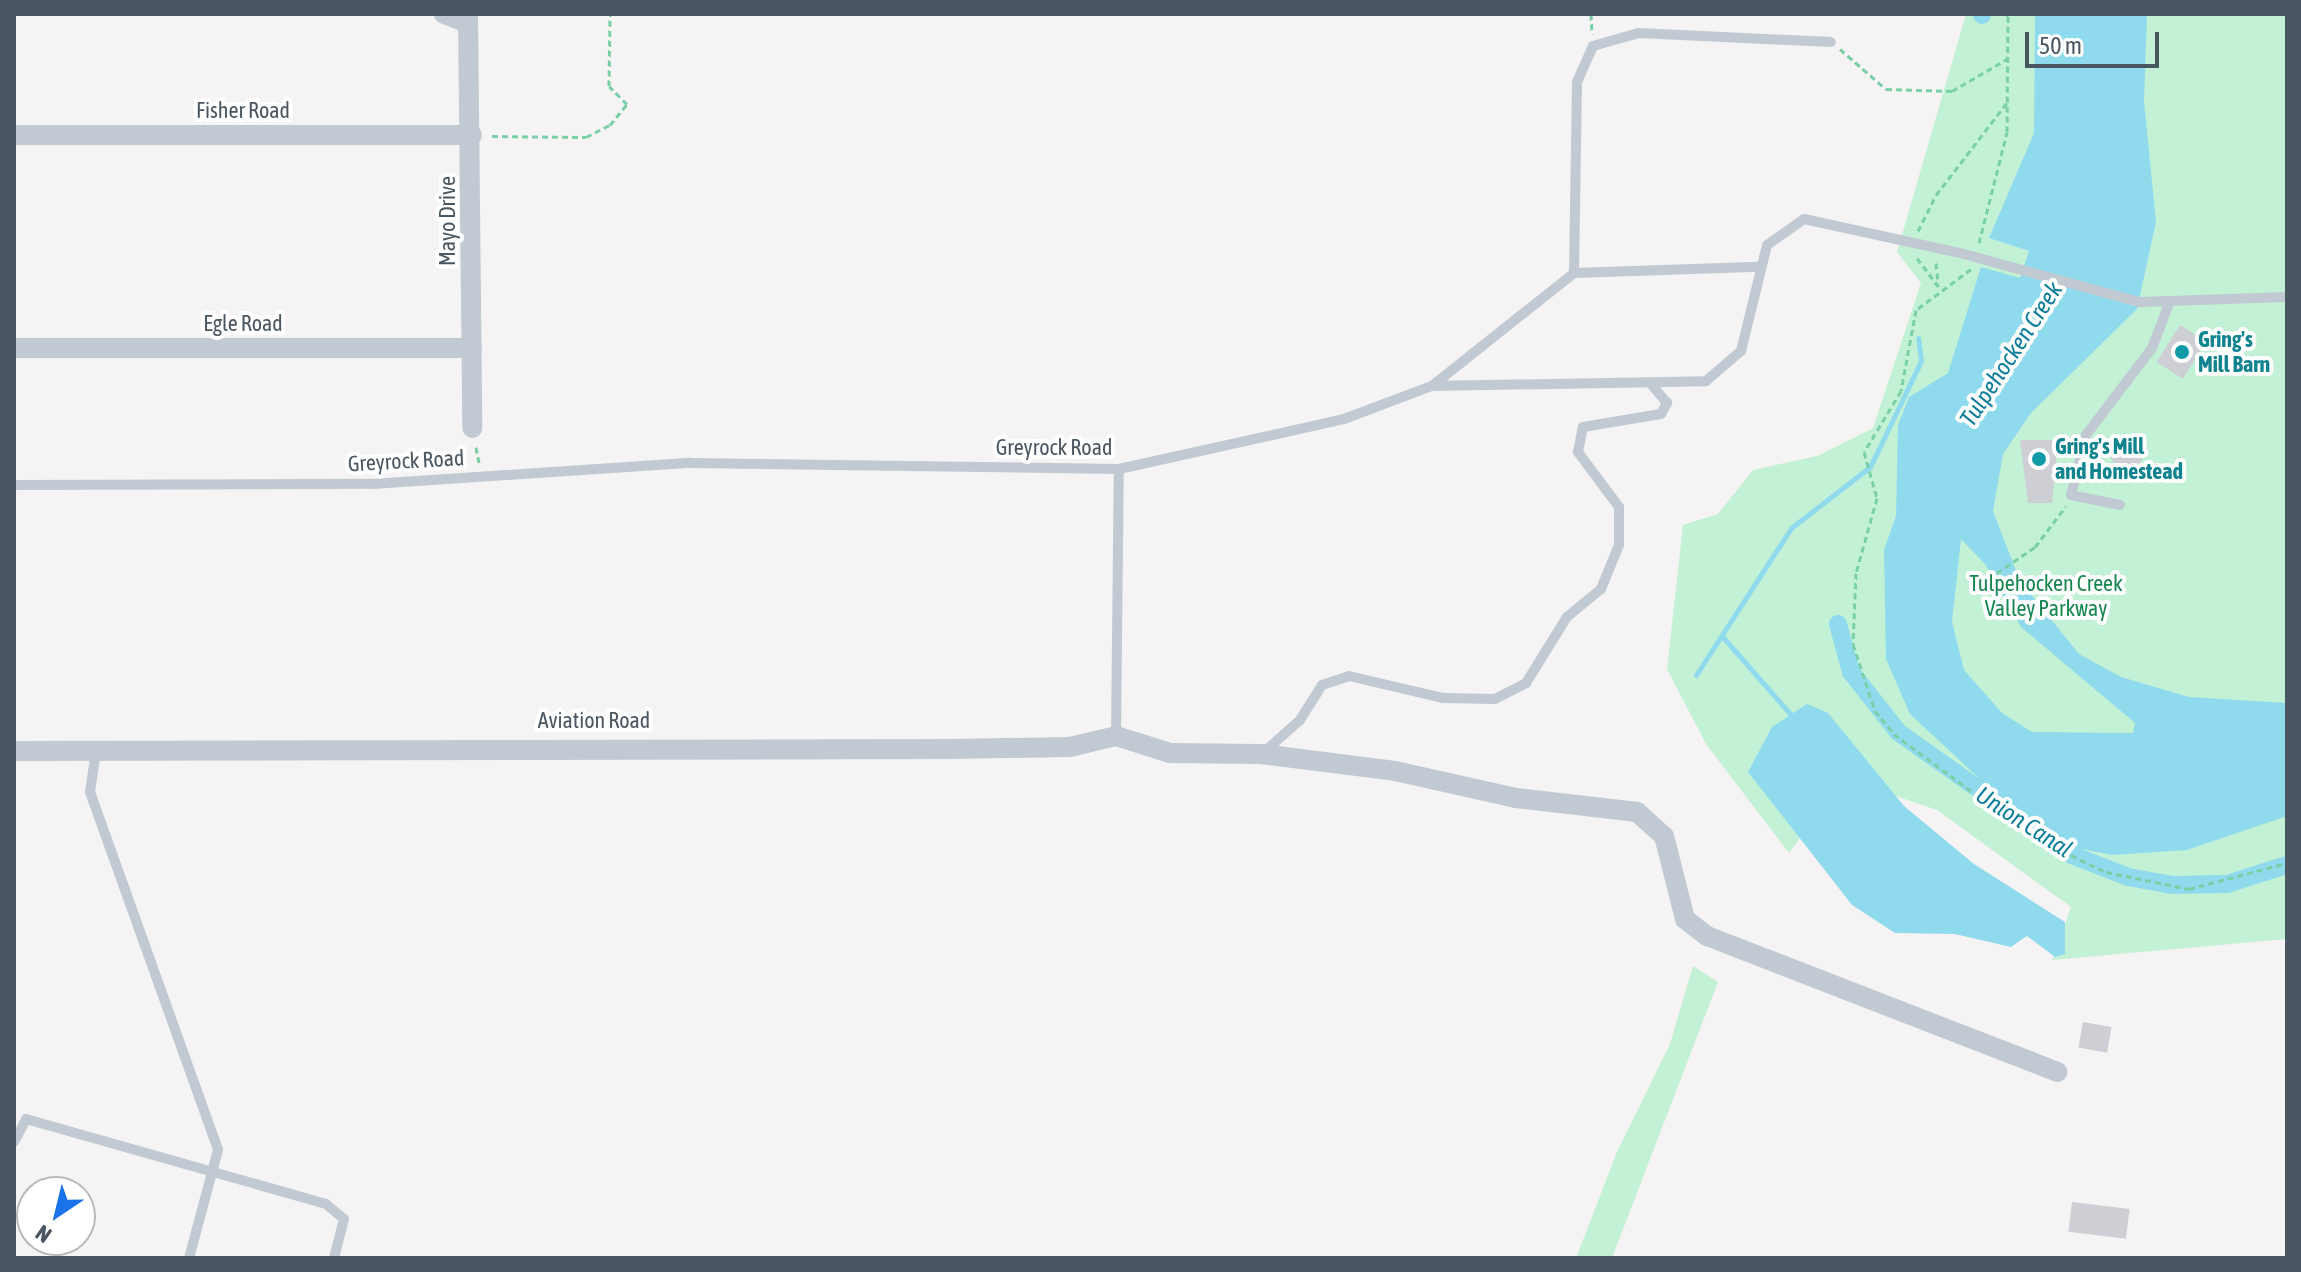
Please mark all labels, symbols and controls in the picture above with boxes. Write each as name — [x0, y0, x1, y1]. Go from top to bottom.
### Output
scale bar — [2029, 16, 2163, 66]
text: 50 m — [2039, 32, 2082, 59]
street label: Fisher Road — [196, 98, 290, 124]
street label: Mayo Drive — [435, 176, 461, 266]
water label: Tulpehocken Creek — [1954, 276, 2068, 432]
street label: Egle Road — [203, 311, 283, 337]
place label: Gring's Mill Barn — [2198, 326, 2270, 378]
marker: Gring's Mill Barn — [2173, 343, 2191, 361]
place label: Gring's Mill and Homestead — [2055, 433, 2183, 484]
street label: Greyrock Road — [996, 435, 1112, 461]
street label: Greyrock Road — [347, 445, 465, 477]
marker: Gring's Mill and Homestead — [2030, 450, 2048, 468]
park label: Tulpehocken Creek Valley Parkway — [1969, 570, 2123, 622]
street label: Aviation Road — [538, 708, 650, 734]
water label: Union Canal — [1971, 780, 2077, 864]
north arrow — [16, 1176, 96, 1256]
text: N — [31, 1220, 56, 1248]

